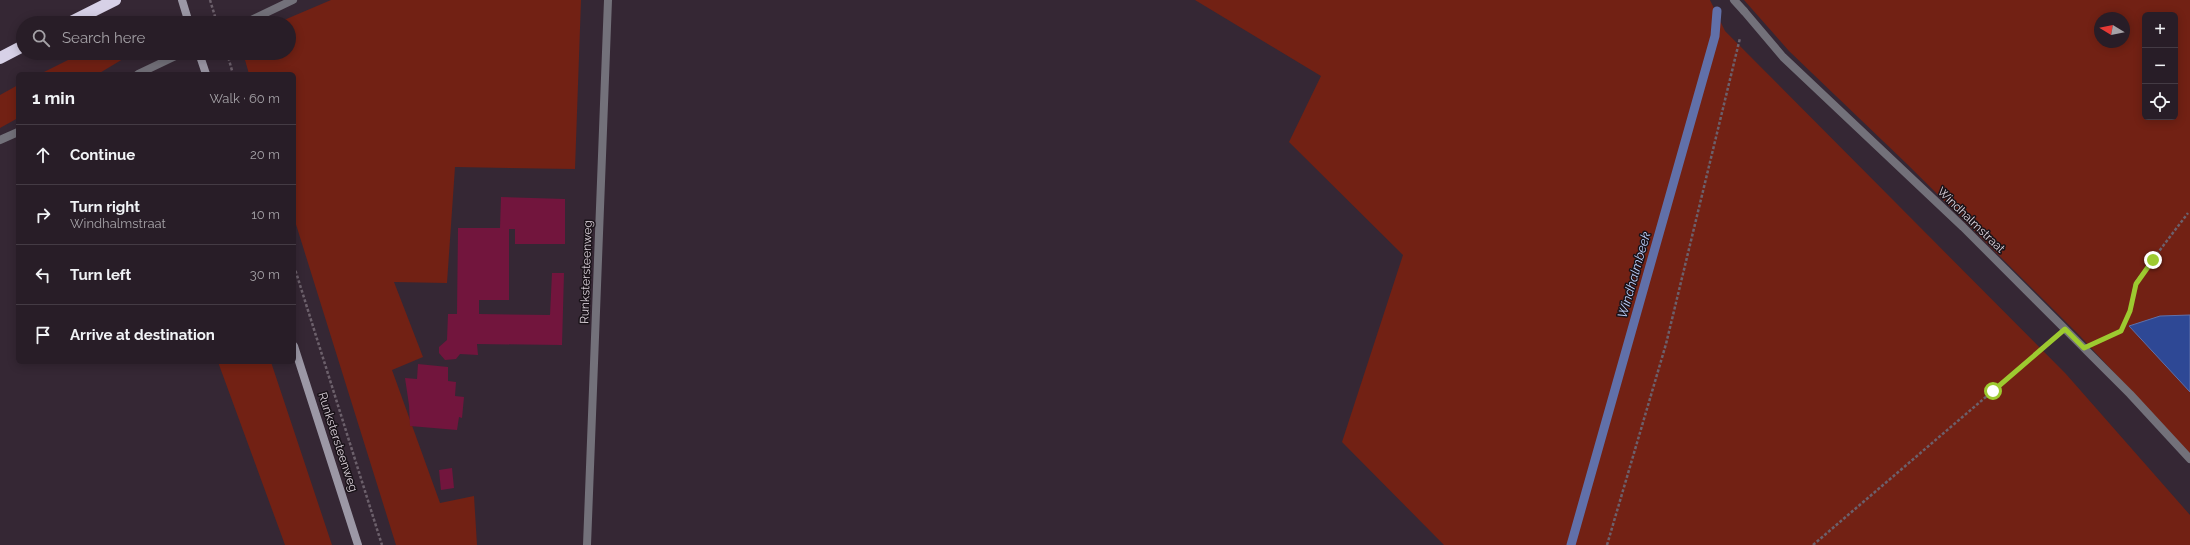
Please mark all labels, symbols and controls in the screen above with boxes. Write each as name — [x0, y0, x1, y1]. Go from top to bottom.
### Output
north arrow — [2094, 12, 2130, 48]
map controls — [2142, 12, 2178, 120]
button: + — [2142, 12, 2178, 48]
search box — [16, 16, 296, 60]
icon: search — [30, 27, 52, 49]
text: Search here — [62, 29, 145, 47]
button: − — [2142, 48, 2178, 84]
button: locate — [2142, 84, 2178, 120]
text: 1 min — [32, 88, 75, 108]
text: Walk · 60 m — [209, 91, 280, 106]
icon: ahead — [32, 144, 54, 166]
text: Continue — [70, 146, 135, 164]
text: 20 m — [250, 147, 280, 162]
street label: Windhalmstraat — [1934, 184, 2008, 256]
text: Turn right — [70, 198, 140, 216]
icon: right — [32, 204, 54, 226]
text: 10 m — [251, 207, 280, 222]
text: Windhalmstraat — [70, 216, 166, 231]
street label: Runkstersteenweg — [577, 220, 595, 324]
water label: Windhalmbeek — [1614, 230, 1654, 320]
route end — [2144, 251, 2162, 269]
icon: left — [32, 264, 54, 286]
text: Turn left — [70, 266, 131, 284]
text: 30 m — [250, 267, 280, 282]
icon: arrive — [32, 324, 54, 346]
text: Arrive at destination — [70, 326, 215, 344]
route start — [1984, 382, 2002, 400]
street label: Runkstersteenweg — [315, 390, 361, 494]

